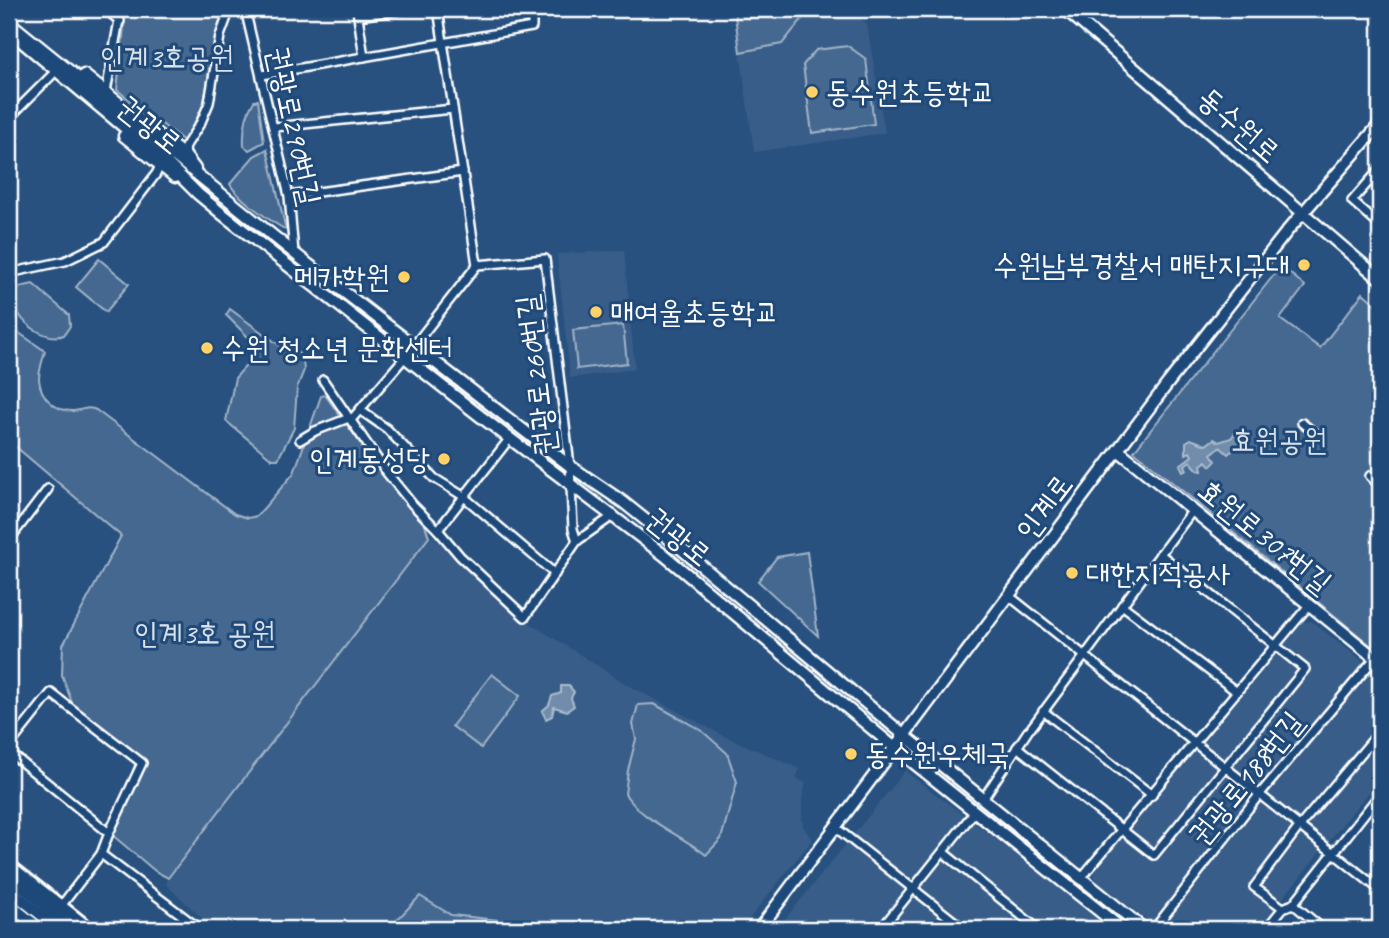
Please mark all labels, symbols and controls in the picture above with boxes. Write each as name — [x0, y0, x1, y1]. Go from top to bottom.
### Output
park label: 인계3호공원 — [100, 38, 234, 76]
street label: 권광로290번길 — [259, 43, 329, 209]
place label: 동수원초등학교 — [826, 73, 995, 111]
street label: 동수원로 — [1190, 79, 1288, 171]
marker: 동수원초등학교 — [804, 84, 820, 100]
street label: 권광로 — [110, 87, 190, 163]
place label: 수원남부경찰서 매탄지구대 — [993, 246, 1290, 284]
marker: 수원남부경찰서 매탄지구대 — [1296, 257, 1312, 273]
place label: 메카학원 — [293, 258, 390, 296]
marker: 메카학원 — [396, 269, 412, 285]
street label: 권광로260번길 — [507, 293, 565, 457]
place label: 매여울초등학교 — [610, 293, 779, 331]
marker: 매여울초등학교 — [588, 304, 604, 320]
place label: 수원 청소년 문화센터 — [221, 329, 453, 367]
marker: 수원 청소년 문화센터 — [199, 340, 215, 356]
park label: 효원공원 — [1231, 421, 1327, 459]
place label: 인계동성당 — [309, 440, 430, 478]
marker: 인계동성당 — [436, 451, 452, 467]
street label: 인계로 — [1007, 467, 1081, 547]
street label: 효원로307번길 — [1190, 471, 1340, 601]
street label: 권광로 — [639, 499, 719, 575]
place label: 대한지적공사 — [1086, 554, 1231, 592]
marker: 대한지적공사 — [1064, 565, 1080, 581]
park label: 인계3호 공원 — [134, 614, 276, 652]
street label: 권광로188번길 — [1181, 703, 1311, 853]
place label: 동수원우체국 — [865, 735, 1010, 773]
marker: 동수원우체국 — [843, 746, 859, 762]

